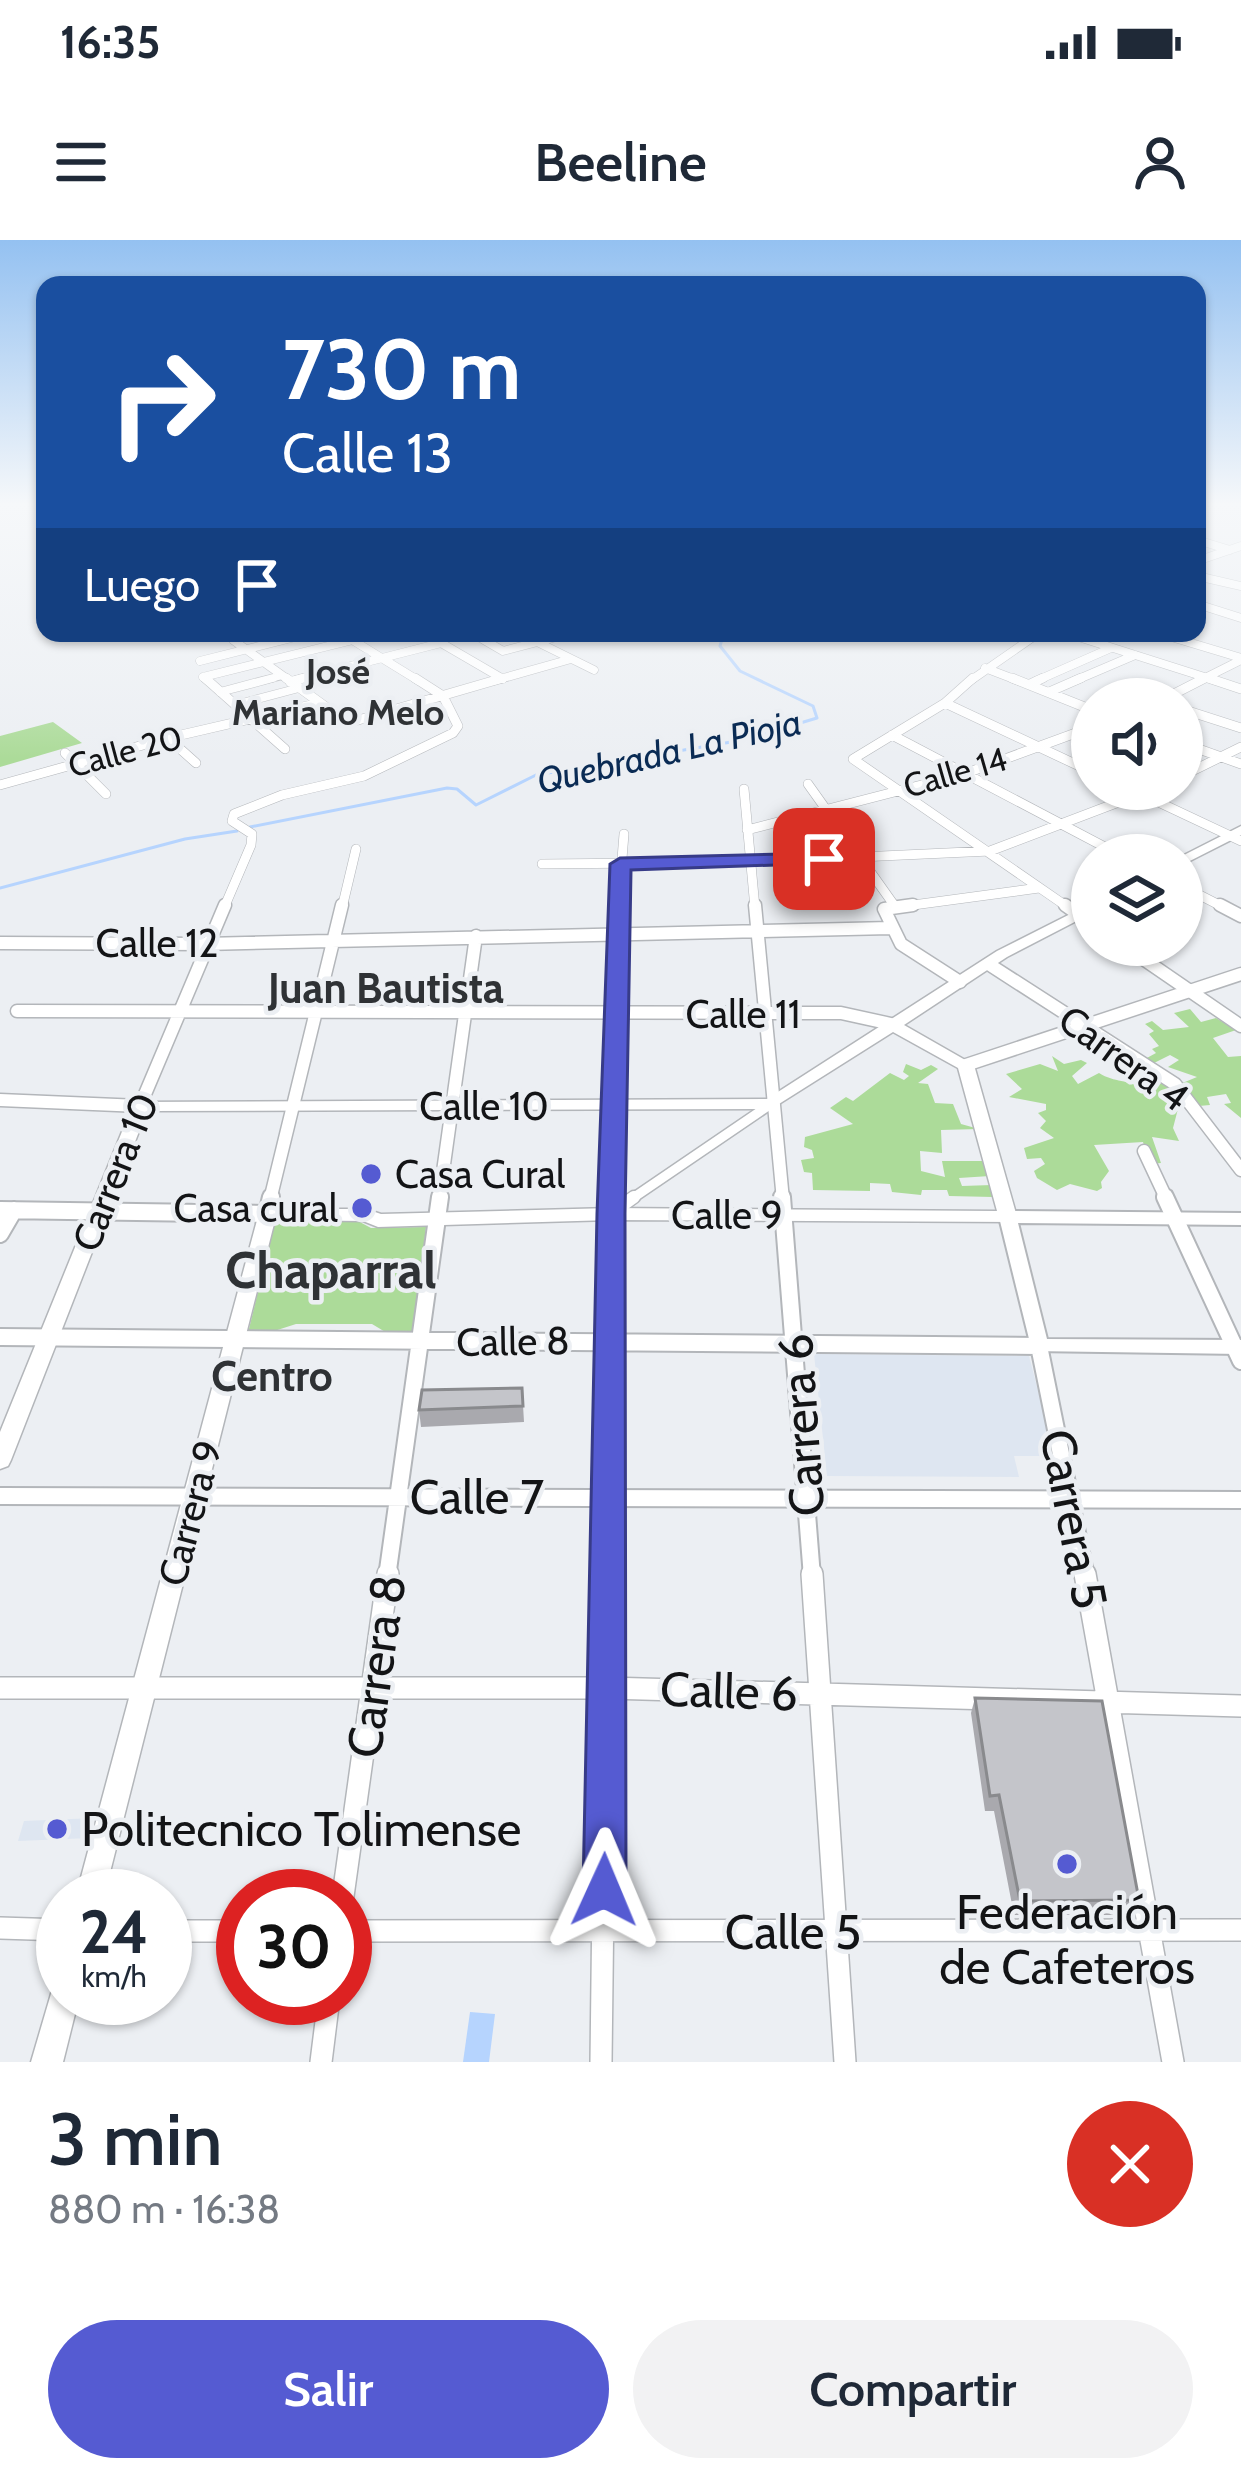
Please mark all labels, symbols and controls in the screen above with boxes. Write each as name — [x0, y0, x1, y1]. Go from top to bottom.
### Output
text: 16:35 — [60, 15, 160, 69]
icon: menu — [48, 129, 114, 195]
text: Beeline — [534, 129, 707, 195]
icon: person — [1127, 129, 1193, 195]
text: 730 m — [282, 318, 521, 420]
icon: right — [84, 324, 240, 480]
text: Calle 13 — [282, 420, 453, 486]
icon: arrive — [224, 552, 290, 618]
text: Luego — [84, 558, 200, 612]
district label: José Mariano Melo — [232, 649, 444, 734]
map controls — [1071, 678, 1203, 966]
button: sound — [1071, 678, 1203, 810]
water label: Quebrada La Pioja — [533, 699, 805, 803]
street label: Calle 20 — [64, 717, 186, 785]
street label: Calle 14 — [899, 738, 1011, 806]
pin — [773, 808, 875, 910]
icon: arrive — [791, 826, 857, 892]
button: layers — [1071, 834, 1203, 966]
street label: Calle 12 — [96, 919, 218, 967]
district label: Juan Bautista — [267, 962, 504, 1014]
street label: Calle 11 — [685, 990, 801, 1038]
street label: Carrera 4 — [1050, 995, 1198, 1121]
street label: Calle 10 — [419, 1082, 549, 1130]
street label: Carrera 10 — [62, 1086, 168, 1258]
place label: Casa Cural — [395, 1150, 565, 1198]
marker: Casa Cural — [358, 1161, 384, 1187]
place label: Casa cural — [173, 1184, 338, 1232]
street label: Calle 9 — [671, 1191, 783, 1239]
marker: Casa cural — [349, 1195, 375, 1221]
district label: Chaparral — [225, 1239, 437, 1301]
street label: Calle 8 — [456, 1316, 570, 1366]
street label: Carrera 6 — [766, 1332, 836, 1518]
district label: Centro — [211, 1350, 333, 1402]
street label: Carrera 5 — [1028, 1424, 1120, 1614]
street label: Carrera 9 — [148, 1435, 232, 1591]
street label: Calle 7 — [410, 1468, 544, 1526]
street label: Carrera 8 — [334, 1571, 418, 1761]
street label: Calle 6 — [659, 1660, 799, 1722]
place label: Politecnico Tolimense — [81, 1800, 521, 1858]
marker: Politecnico Tolimense — [44, 1816, 70, 1842]
position arrow — [541, 1827, 667, 1953]
marker: Federación de Cafeteros — [1054, 1851, 1080, 1877]
speed limit sign: 30 — [216, 1869, 372, 2025]
place label: Federación de Cafeteros — [939, 1883, 1195, 1996]
text: 24 — [80, 1895, 149, 1968]
street label: Calle 5 — [725, 1903, 861, 1961]
text: km/h — [81, 1958, 147, 1995]
text: 3 min — [48, 2096, 222, 2183]
button: close — [1067, 2101, 1193, 2227]
text: 880 m · 16:38 — [48, 2185, 280, 2233]
button: Salir — [48, 2320, 609, 2458]
button: Compartir — [633, 2320, 1193, 2458]

